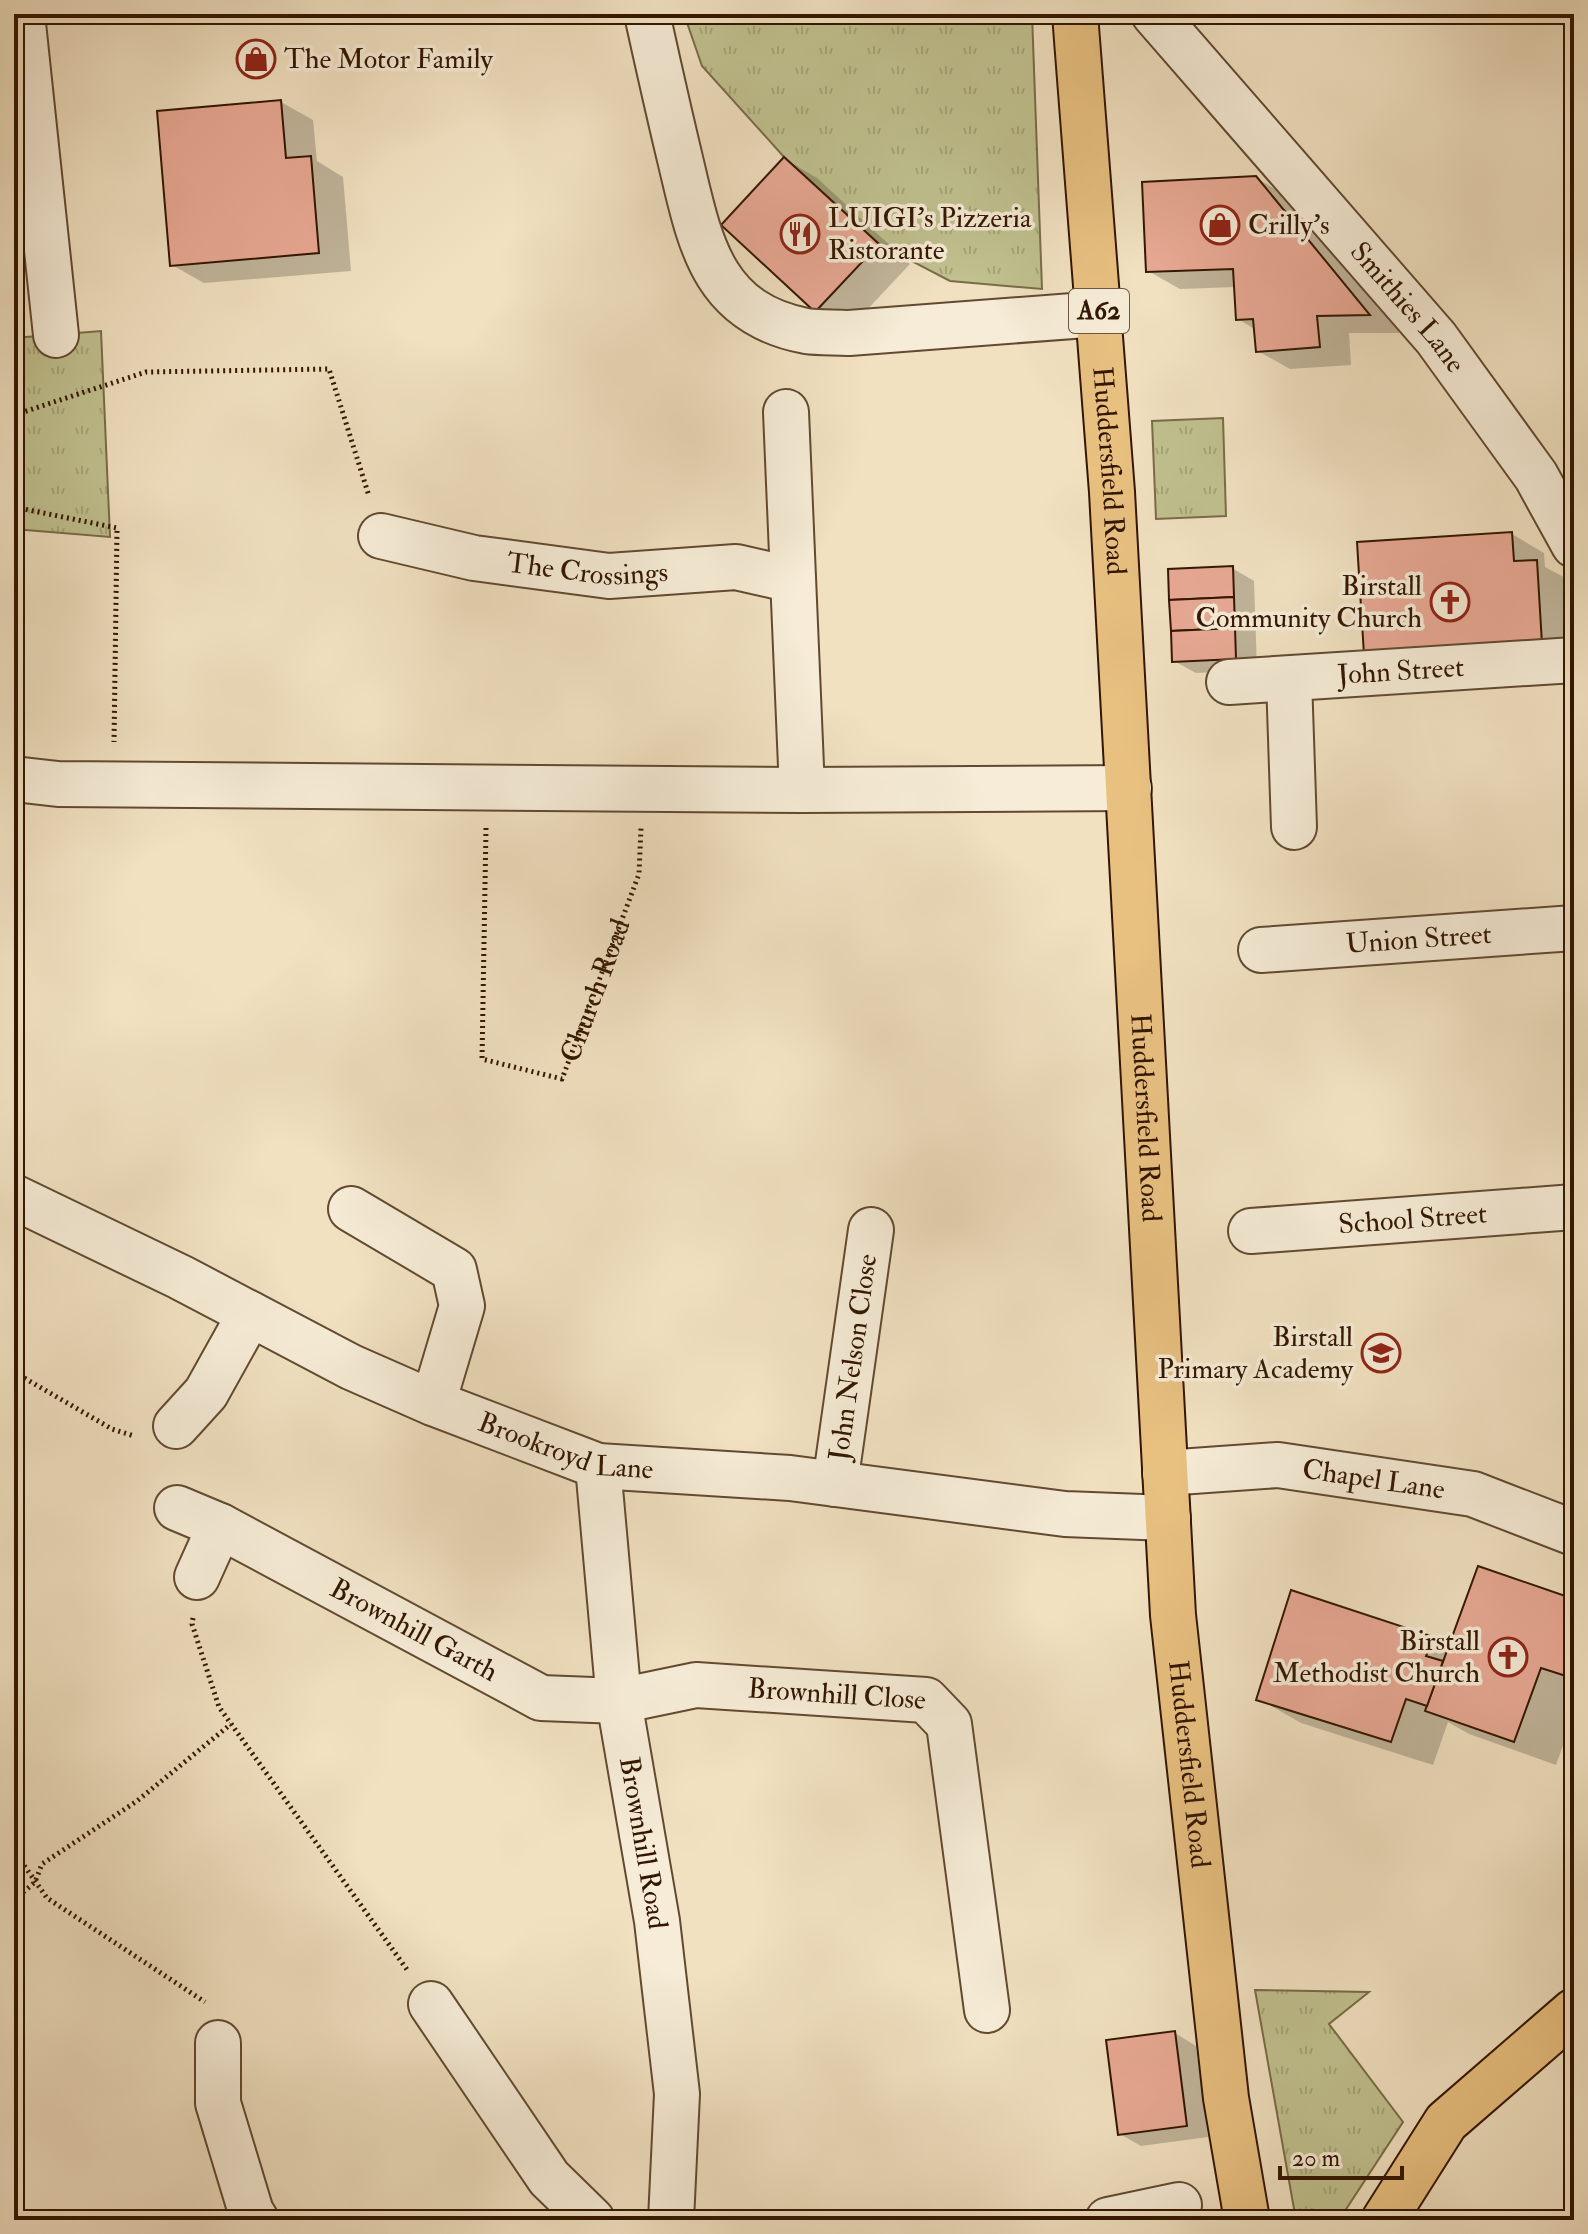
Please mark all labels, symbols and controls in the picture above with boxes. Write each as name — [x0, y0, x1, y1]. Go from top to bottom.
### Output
shop icon: The Motor Family — [235, 38, 277, 80]
place label: The Motor Family — [284, 42, 493, 77]
place label: LUIGI’s Pizzeria Ristorante — [828, 201, 1032, 268]
shop icon: Crilly's — [1199, 204, 1241, 246]
place label: Crilly's — [1248, 208, 1330, 243]
restaurant icon: LUIGI’s Pizzeria Ristorante — [779, 213, 821, 255]
street label: Smithies Lane — [1343, 235, 1473, 380]
road number: A62 — [1069, 289, 1129, 333]
street label: Huddersfield Road — [1085, 365, 1134, 576]
street label: The Crossings — [505, 545, 669, 594]
place label: Birstall Community Church — [1196, 569, 1422, 636]
church icon: Birstall Community Church — [1429, 581, 1471, 623]
street label: John Street — [1335, 650, 1465, 693]
street label: Church Road — [552, 914, 638, 1067]
street label: Union Street — [1345, 916, 1493, 961]
street label: Huddersfield Road — [1123, 1012, 1169, 1223]
street label: School Street — [1337, 1196, 1488, 1242]
street label: John Nelson Close — [821, 1251, 885, 1464]
place label: Birstall Primary Academy — [1157, 1320, 1354, 1387]
school or university icon: Birstall Primary Academy — [1360, 1332, 1402, 1374]
street label: Brookroyd Lane — [473, 1404, 655, 1487]
street label: Chapel Lane — [1300, 1451, 1448, 1507]
street label: Brownhill Garth — [324, 1571, 504, 1689]
place label: Birstall Methodist Church — [1273, 1624, 1480, 1691]
church icon: Birstall Methodist Church — [1487, 1636, 1529, 1678]
street label: Huddersfield Road — [1161, 1658, 1218, 1870]
street label: Brownhill Close — [747, 1671, 927, 1717]
street label: Brownhill Road — [611, 1754, 675, 1931]
scale bar — [1280, 2130, 1402, 2180]
text: 20 m — [1292, 2143, 1341, 2174]

